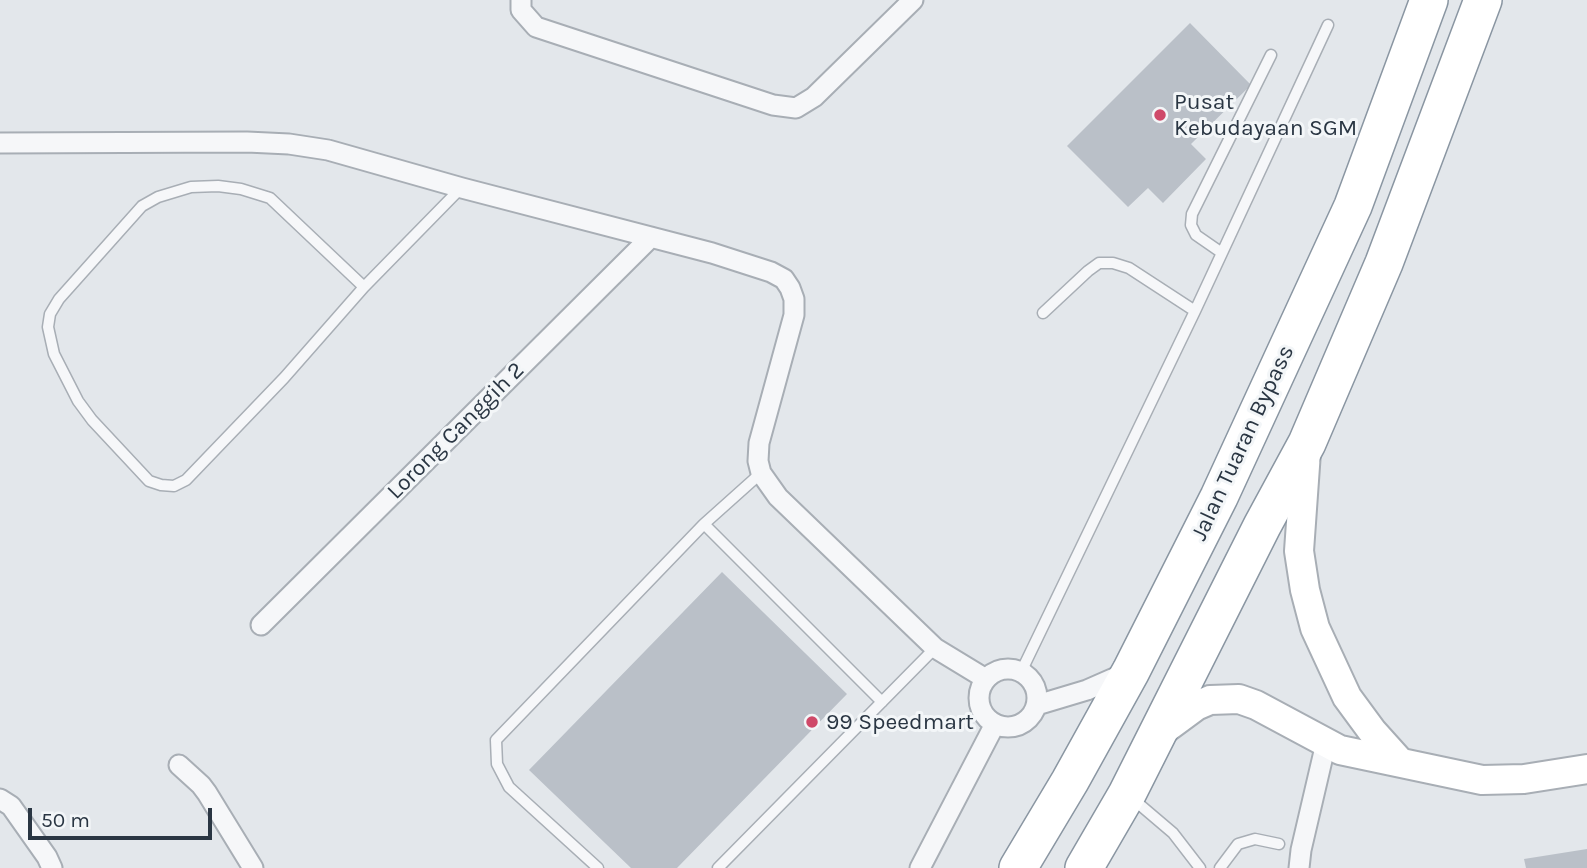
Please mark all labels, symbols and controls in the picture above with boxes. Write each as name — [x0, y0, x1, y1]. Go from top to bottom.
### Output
place label: Pusat Kebudayaan SGM — [1174, 88, 1357, 142]
marker: Pusat Kebudayaan SGM — [1152, 107, 1168, 123]
street label: Jalan Tuaran Bypass — [1186, 341, 1300, 545]
street label: Lorong Canggih 2 — [382, 357, 530, 505]
place label: 99 Speedmart — [826, 708, 974, 736]
marker: 99 Speedmart — [804, 714, 820, 730]
scale bar — [32, 794, 215, 838]
text: 50 m — [41, 808, 90, 832]

